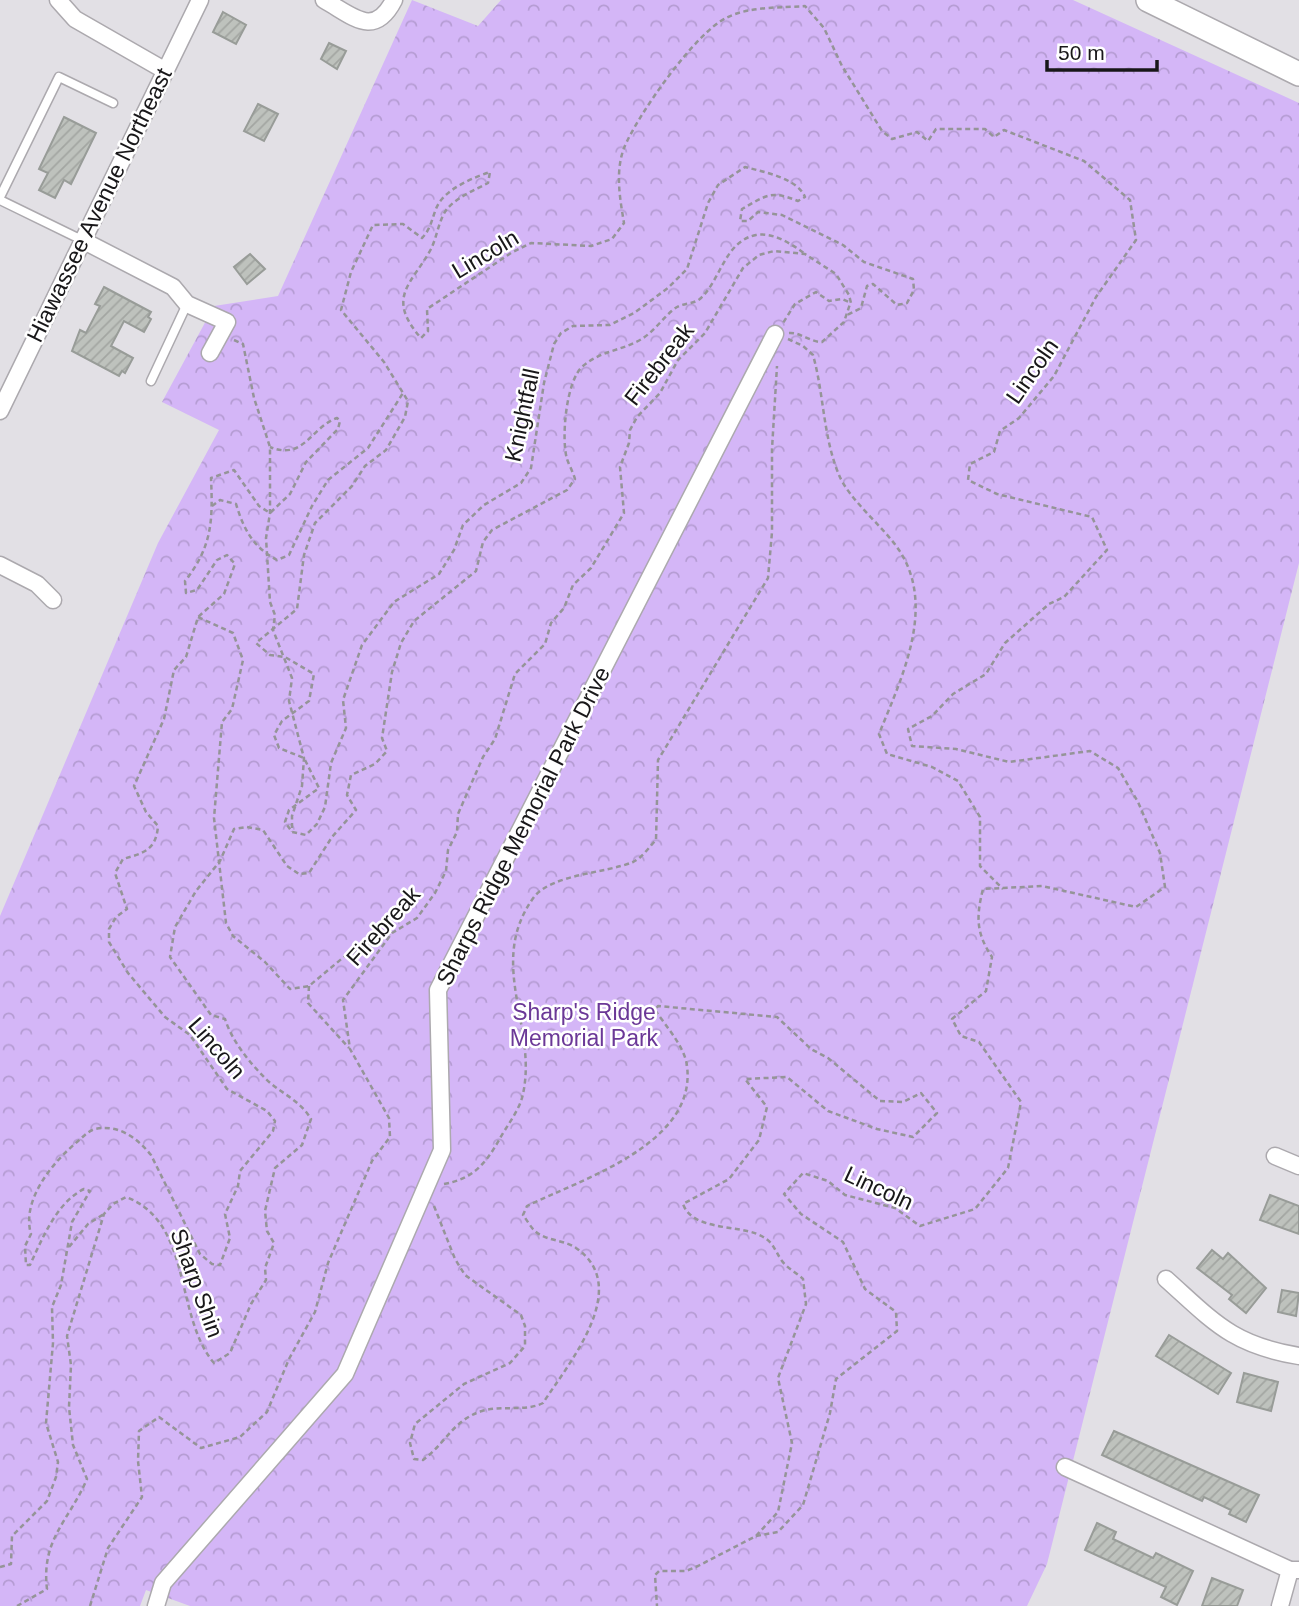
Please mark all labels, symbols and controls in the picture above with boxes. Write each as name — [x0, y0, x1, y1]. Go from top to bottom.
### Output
scale bar — [1047, 28, 1157, 72]
text: 50 m — [1058, 41, 1105, 64]
street label: Hiawassee Avenue Northeast — [21, 63, 177, 346]
street label: Lincoln — [447, 224, 523, 284]
street label: Firebreak — [619, 317, 699, 410]
street label: Lincoln — [1000, 334, 1064, 408]
street label: Knightfall — [499, 366, 545, 464]
street label: Sharps Ridge Memorial Park Drive — [431, 662, 615, 990]
street label: Firebreak — [341, 881, 425, 971]
park label: Sharp's Ridge Memorial Park — [510, 999, 659, 1051]
street label: Lincoln — [183, 1012, 251, 1084]
street label: Lincoln — [840, 1161, 918, 1215]
street label: Sharp Shin — [165, 1225, 229, 1341]

